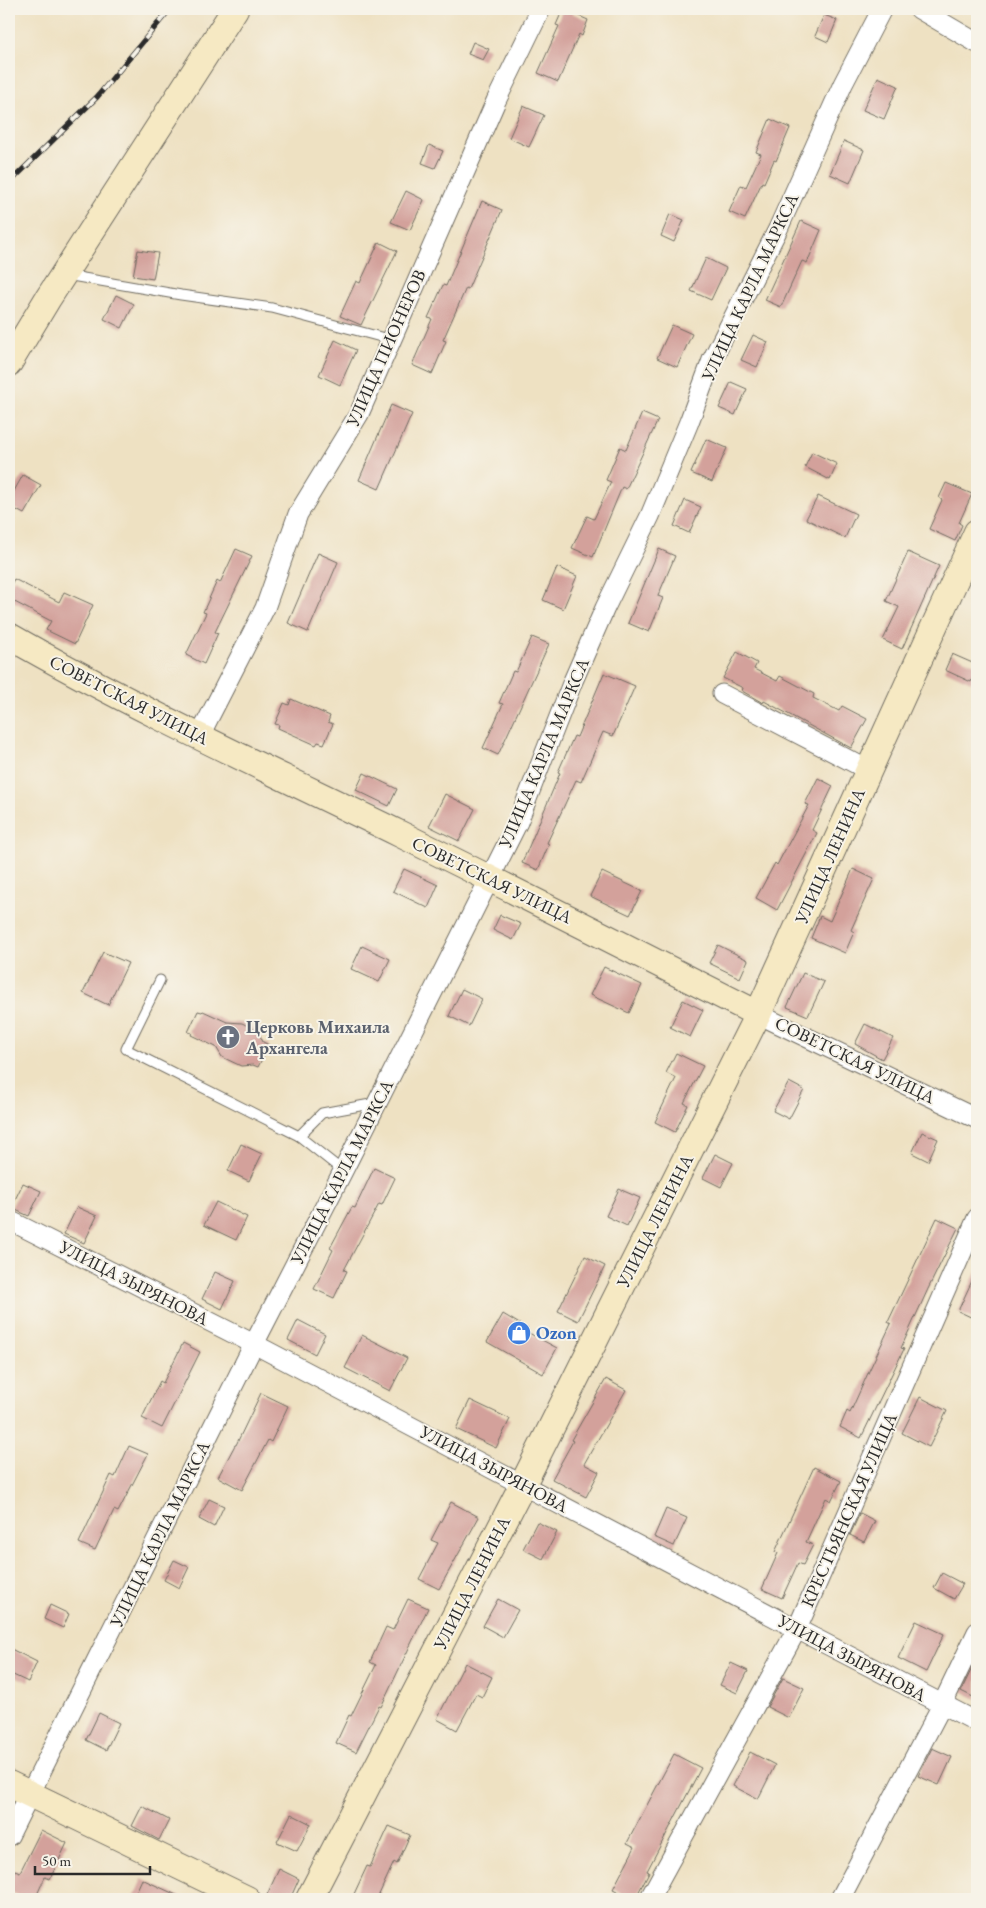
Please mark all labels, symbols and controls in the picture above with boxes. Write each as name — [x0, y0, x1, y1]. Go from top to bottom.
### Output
street label: УЛИЦА КАРЛА МАРКСА — [695, 189, 803, 385]
street label: УЛИЦА ПИОНЕРОВ — [340, 266, 431, 431]
street label: СОВЕТСКАЯ УЛИЦА — [46, 649, 213, 750]
street label: УЛИЦА КАРЛА МАРКСА — [493, 654, 594, 852]
street label: УЛИЦА ЛЕНИНА — [789, 784, 870, 928]
street label: СОВЕТСКАЯ УЛИЦА — [408, 831, 577, 929]
street label: СОВЕТСКАЯ УЛИЦА — [771, 1011, 940, 1109]
place label: Церковь Михаила Архангела — [245, 1015, 390, 1059]
church icon: Церковь Михаила Архангела — [215, 1024, 241, 1050]
street label: УЛИЦА КАРЛА МАРКСА — [284, 1075, 398, 1269]
street label: УЛИЦА ЛЕНИНА — [611, 1150, 698, 1292]
street label: УЛИЦА ЗЫРЯНОВА — [55, 1234, 213, 1330]
shop icon: Ozon — [506, 1320, 532, 1346]
place label: Ozon — [536, 1321, 577, 1344]
street label: КРЕСТЬЯНСКАЯ УЛИЦА — [795, 1409, 902, 1611]
street label: УЛИЦА ЗЫРЯНОВА — [415, 1419, 573, 1518]
street label: УЛИЦА КАРЛА МАРКСА — [104, 1436, 215, 1632]
street label: УЛИЦА ЛЕНИНА — [428, 1512, 515, 1654]
street label: УЛИЦА ЗЫРЯНОВА — [773, 1608, 931, 1707]
scale bar — [35, 1843, 150, 1875]
text: 50 m — [42, 1851, 71, 1870]

